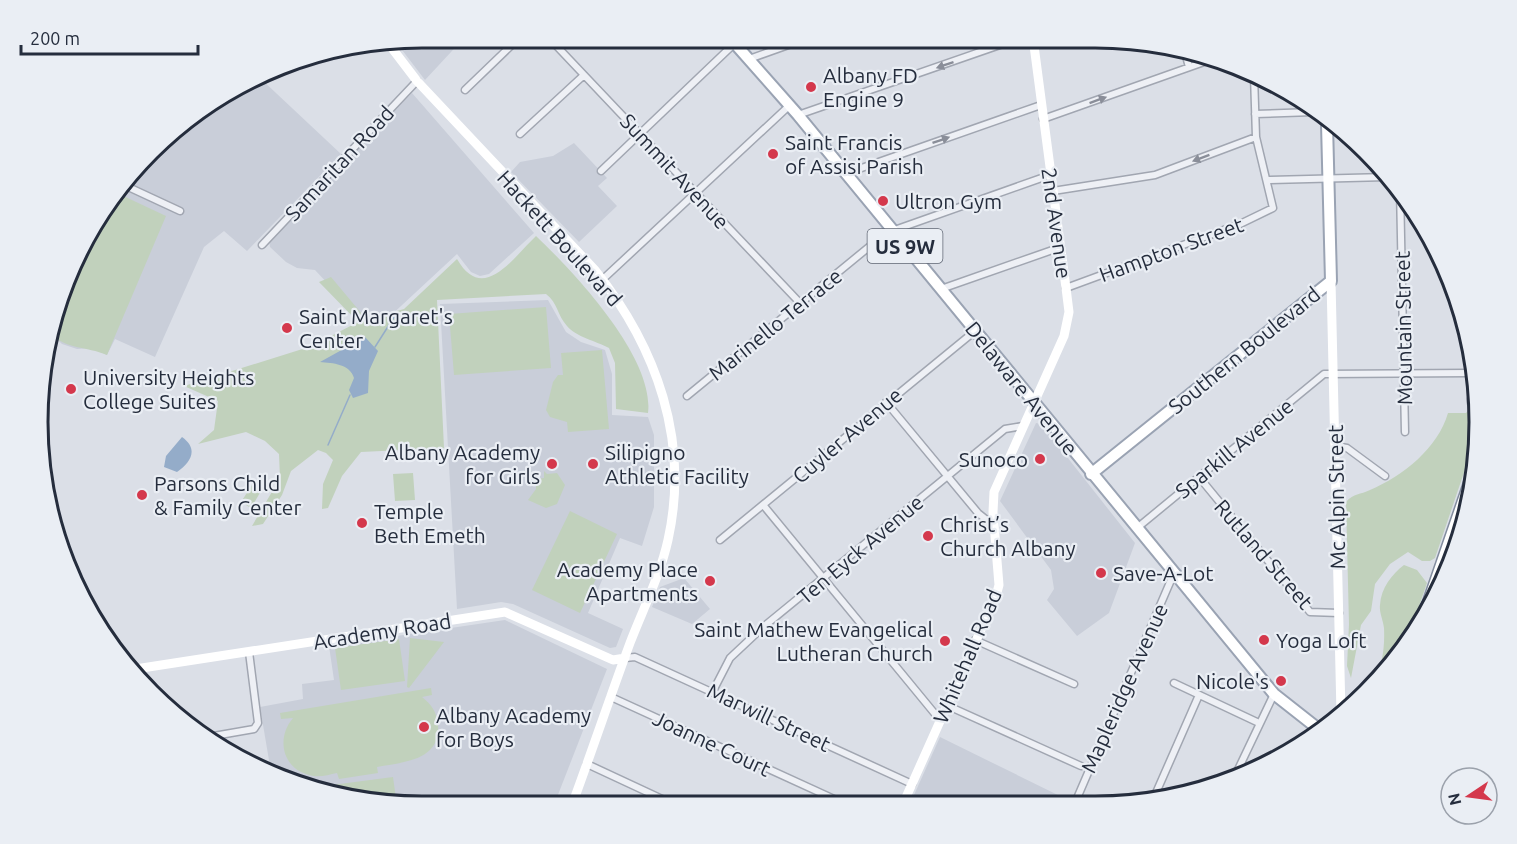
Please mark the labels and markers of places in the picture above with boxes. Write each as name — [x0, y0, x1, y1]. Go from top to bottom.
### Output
place label: Albany FD Engine 9 — [823, 63, 918, 111]
marker: Albany FD Engine 9 — [804, 80, 818, 94]
place label: Saint Francis of Assisi Parish — [785, 130, 924, 178]
marker: Saint Francis of Assisi Parish — [766, 147, 780, 161]
place label: Ultron Gym — [895, 189, 1002, 213]
marker: Ultron Gym — [876, 194, 890, 208]
place label: Saint Margaret's Center — [299, 304, 453, 352]
marker: Saint Margaret's Center — [280, 321, 294, 335]
place label: University Heights College Suites — [83, 365, 254, 413]
marker: University Heights College Suites — [64, 382, 78, 396]
place label: Albany Academy for Girls — [385, 440, 540, 488]
place label: Silipigno Athletic Facility — [605, 440, 749, 488]
place label: Sunoco — [959, 447, 1028, 471]
marker: Sunoco — [1033, 452, 1047, 466]
marker: Albany Academy for Girls — [545, 457, 559, 471]
marker: Silipigno Athletic Facility — [586, 457, 600, 471]
place label: Parsons Child & Family Center — [154, 471, 301, 519]
marker: Parsons Child & Family Center — [135, 488, 149, 502]
place label: Temple Beth Emeth — [374, 499, 486, 547]
place label: Christ’s Church Albany — [940, 512, 1076, 560]
marker: Temple Beth Emeth — [355, 516, 369, 530]
marker: Christ’s Church Albany — [921, 529, 935, 543]
place label: Academy Place Apartments — [557, 557, 698, 605]
place label: Save-A-Lot — [1113, 561, 1214, 585]
marker: Save-A-Lot — [1094, 566, 1108, 580]
marker: Academy Place Apartments — [703, 574, 717, 588]
place label: Saint Mathew Evangelical Lutheran Church — [694, 617, 933, 665]
place label: Yoga Loft — [1276, 628, 1366, 652]
marker: Yoga Loft — [1257, 633, 1271, 647]
marker: Saint Mathew Evangelical Lutheran Church — [938, 634, 952, 648]
place label: Nicole's — [1196, 669, 1269, 693]
marker: Nicole's — [1274, 674, 1288, 688]
place label: Albany Academy for Boys — [436, 703, 591, 751]
marker: Albany Academy for Boys — [417, 720, 431, 734]

